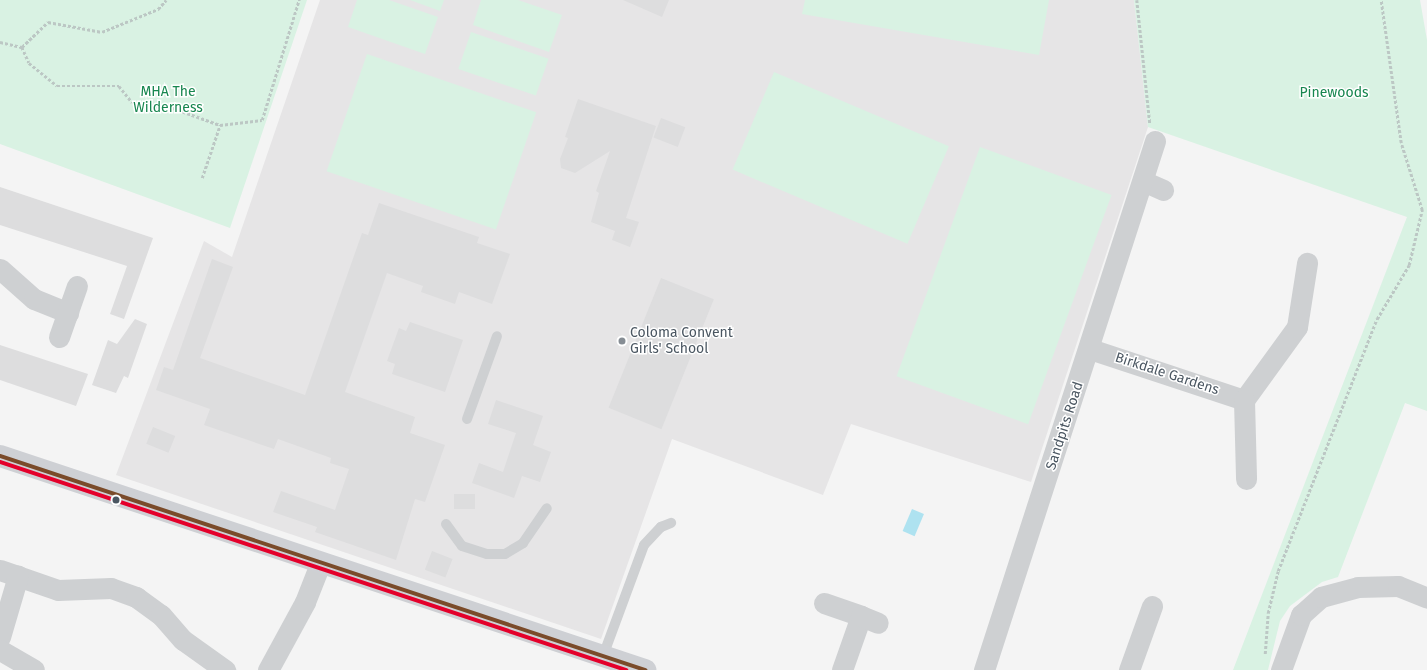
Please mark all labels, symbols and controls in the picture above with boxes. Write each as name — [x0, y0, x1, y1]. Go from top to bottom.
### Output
park label: MHA The Wilderness — [133, 84, 203, 116]
park label: Pinewoods — [1299, 85, 1369, 101]
place label: Coloma Convent Girls' School — [630, 325, 733, 358]
marker: Coloma Convent Girls' School — [617, 336, 627, 346]
street label: Birkdale Gardens — [1113, 349, 1221, 399]
street label: Sandpits Road — [1043, 380, 1087, 472]
unlabelled marker — [111, 495, 121, 505]

